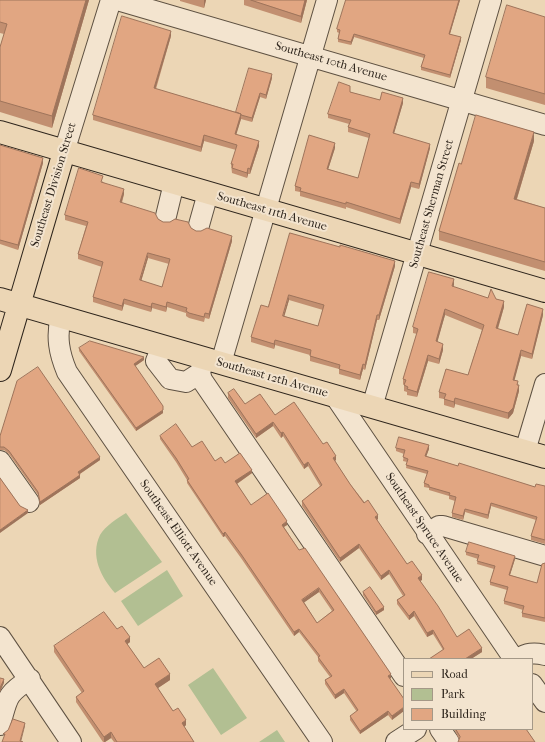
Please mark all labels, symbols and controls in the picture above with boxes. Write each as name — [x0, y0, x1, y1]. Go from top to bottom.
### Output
street label: Southeast 10th Avenue — [273, 39, 389, 85]
street label: Southeast Division Street — [28, 121, 80, 249]
street label: Southeast Sherman Street — [407, 138, 457, 270]
street label: Southeast 11th Avenue — [215, 189, 329, 235]
street label: Southeast 12th Avenue — [215, 355, 329, 401]
street label: Southeast Spruce Avenue — [382, 470, 466, 586]
street label: Southeast Elliott Avenue — [136, 477, 220, 589]
legend — [403, 658, 533, 730]
text: Road — [441, 667, 468, 681]
text: Park — [441, 687, 465, 701]
text: Building — [441, 707, 486, 721]

